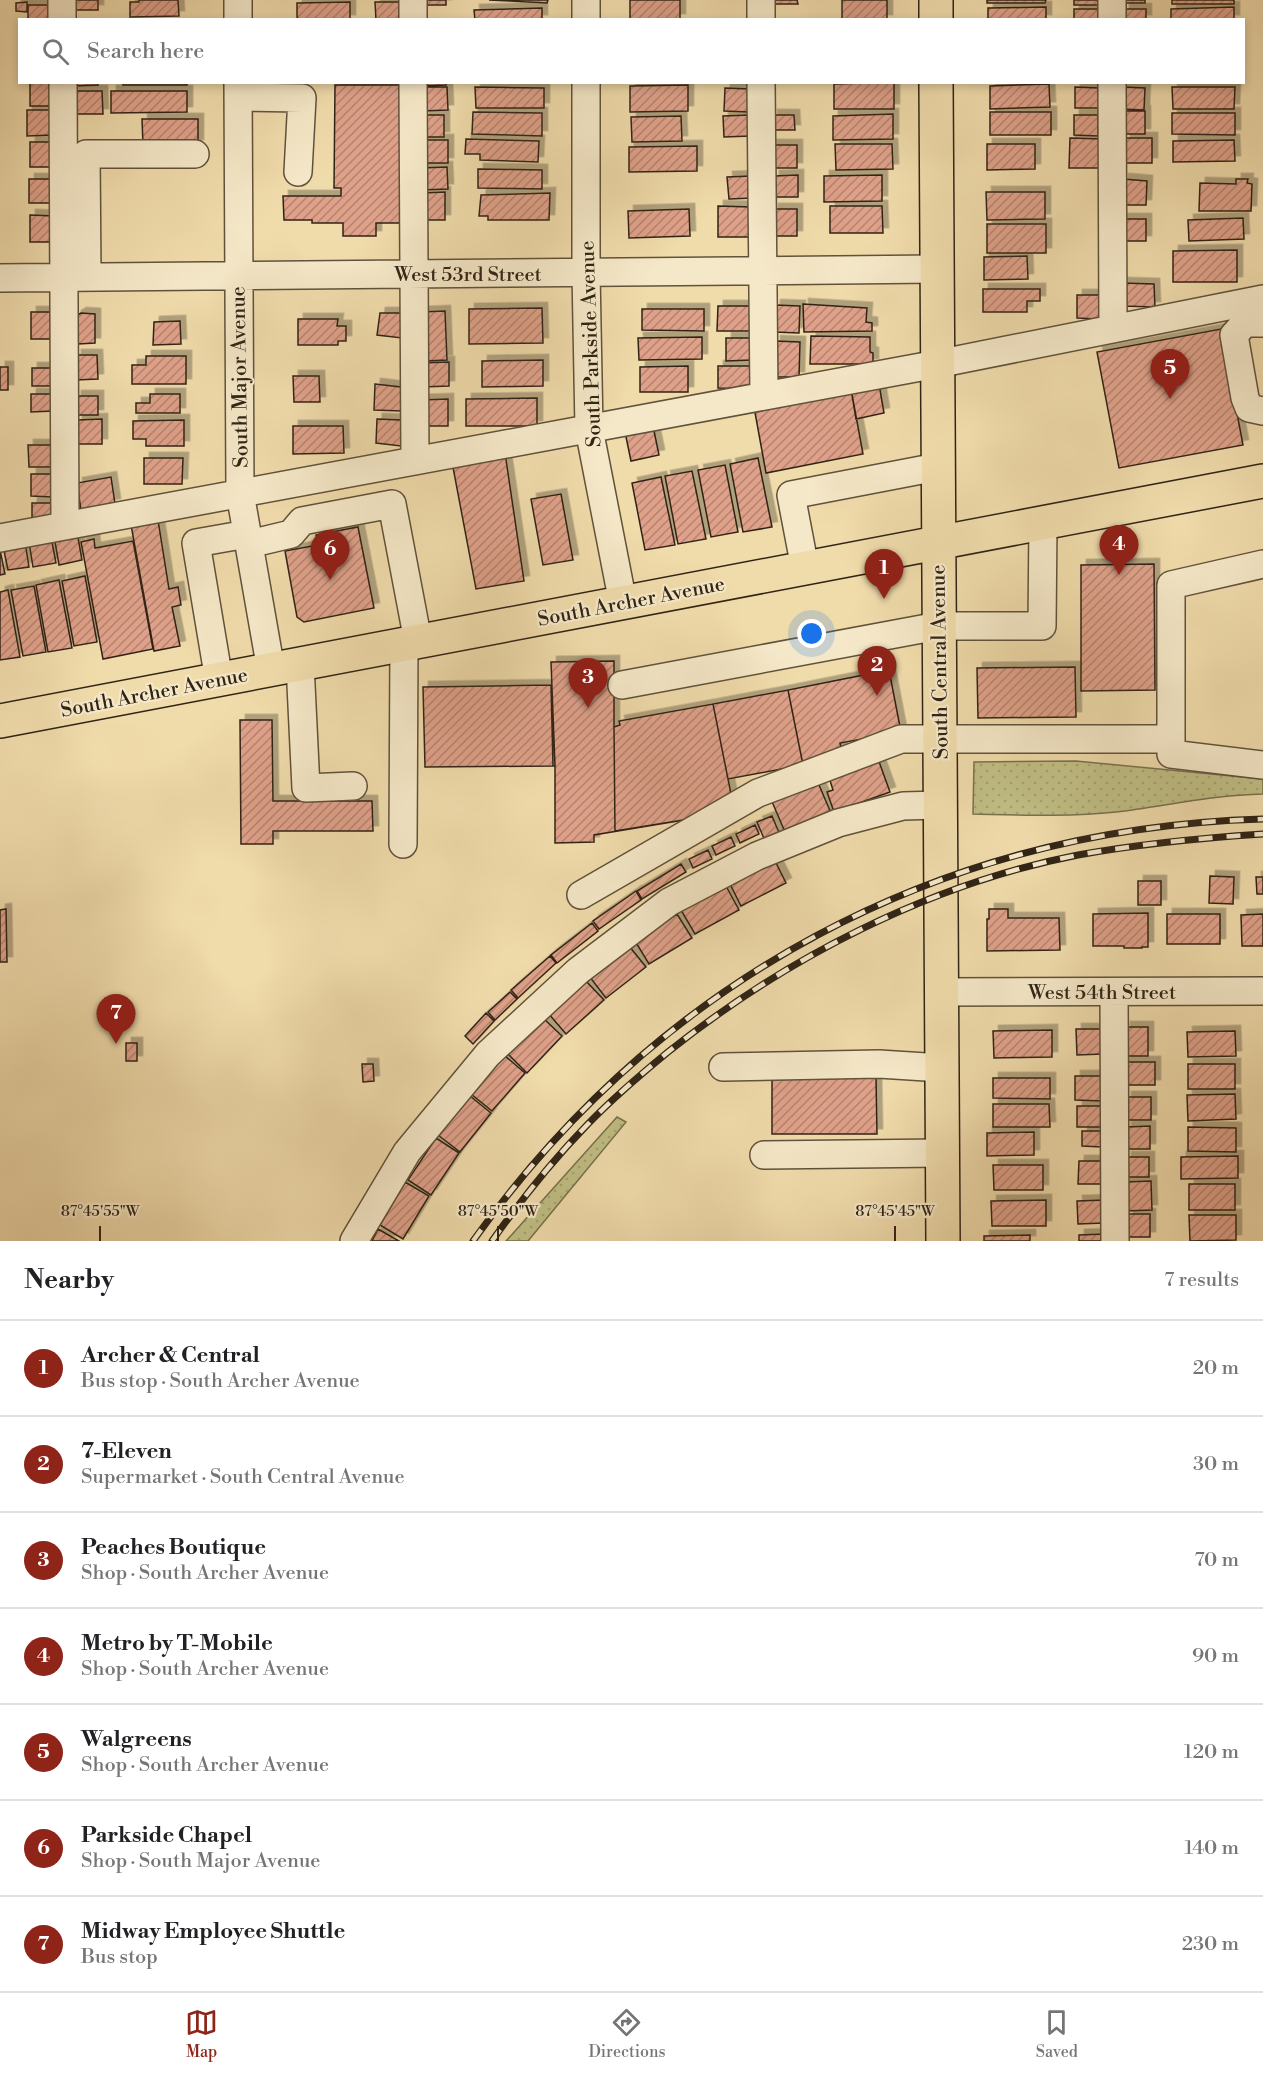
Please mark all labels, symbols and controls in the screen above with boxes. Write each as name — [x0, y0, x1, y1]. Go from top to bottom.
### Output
search box — [18, 18, 1245, 84]
icon: search — [39, 35, 72, 68]
text: Search here — [87, 38, 204, 65]
street label: South Parkside Avenue — [575, 240, 608, 448]
street label: West 53rd Street — [393, 263, 542, 288]
street label: South Major Avenue — [226, 286, 255, 468]
pin: 5 — [1150, 350, 1190, 399]
pin: 4 — [1100, 526, 1138, 575]
pin: 6 — [310, 530, 350, 580]
pin: 1 — [864, 550, 904, 599]
street label: South Central Avenue — [926, 564, 955, 760]
street label: South Archer Avenue — [536, 572, 727, 633]
your location — [797, 619, 826, 648]
pin: 2 — [858, 646, 896, 696]
pin: 3 — [568, 658, 608, 708]
street label: South Archer Avenue — [59, 663, 250, 724]
street label: West 54th Street — [1027, 981, 1176, 1006]
pin: 7 — [96, 994, 136, 1044]
text: 87°45'55"W — [61, 1202, 140, 1221]
text: 87°45'50"W — [458, 1202, 539, 1221]
text: 87°45'45"W — [855, 1202, 935, 1221]
text: Nearby — [24, 1264, 114, 1296]
text: 7 results — [1164, 1268, 1239, 1293]
text: Archer & Central — [81, 1342, 260, 1369]
text: 1 — [39, 1356, 48, 1381]
text: 20 m — [1193, 1356, 1239, 1381]
text: Bus stop · South Archer Avenue — [81, 1369, 360, 1394]
text: 7-Eleven — [81, 1438, 172, 1465]
text: 2 — [37, 1452, 50, 1477]
text: 30 m — [1193, 1452, 1239, 1477]
text: Supermarket · South Central Avenue — [81, 1465, 405, 1490]
text: Peaches Boutique — [81, 1534, 266, 1561]
text: 3 — [37, 1548, 50, 1573]
text: 70 m — [1195, 1548, 1239, 1573]
text: Shop · South Archer Avenue — [81, 1561, 329, 1586]
text: Metro by T-Mobile — [81, 1630, 273, 1657]
text: 4 — [37, 1644, 50, 1669]
text: 90 m — [1192, 1644, 1239, 1669]
text: Shop · South Archer Avenue — [81, 1657, 329, 1682]
text: Walgreens — [81, 1726, 192, 1753]
text: 5 — [37, 1740, 50, 1765]
text: 120 m — [1184, 1740, 1239, 1765]
text: Shop · South Archer Avenue — [81, 1753, 329, 1778]
text: Parkside Chapel — [81, 1822, 252, 1849]
text: 6 — [37, 1836, 50, 1861]
text: 140 m — [1184, 1836, 1239, 1861]
text: Shop · South Major Avenue — [81, 1849, 320, 1874]
text: Midway Employee Shuttle — [81, 1918, 345, 1945]
text: 7 — [38, 1932, 49, 1957]
text: 230 m — [1182, 1932, 1239, 1957]
text: Bus stop — [81, 1945, 158, 1970]
tab: Map — [185, 2006, 218, 2062]
tab: Directions — [588, 2006, 666, 2062]
tab: Saved — [1036, 2006, 1078, 2062]

